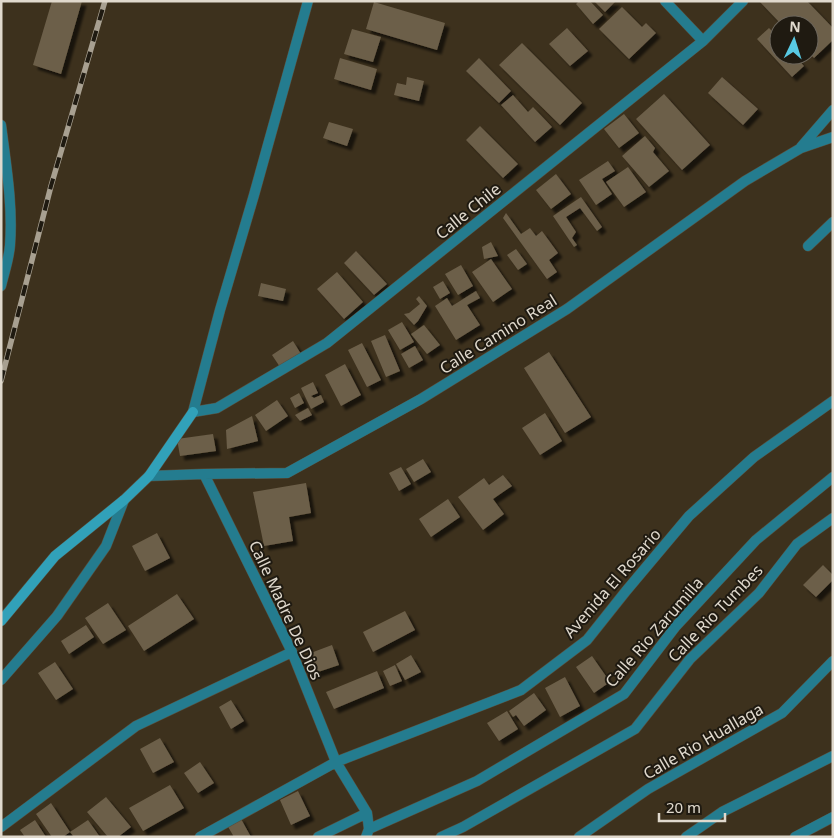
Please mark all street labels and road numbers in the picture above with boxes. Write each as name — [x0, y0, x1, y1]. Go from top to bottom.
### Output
street label: Calle Chile — [431, 178, 505, 244]
street label: Calle Camino Real — [435, 289, 561, 379]
street label: Avenida El Rosario — [558, 524, 666, 642]
street label: Calle Madre De Dios — [244, 537, 328, 683]
street label: Calle Rio Tumbes — [663, 559, 767, 667]
street label: Calle Rio Zarumilla — [600, 572, 708, 692]
street label: Calle Rio Huallaga — [639, 698, 767, 784]

